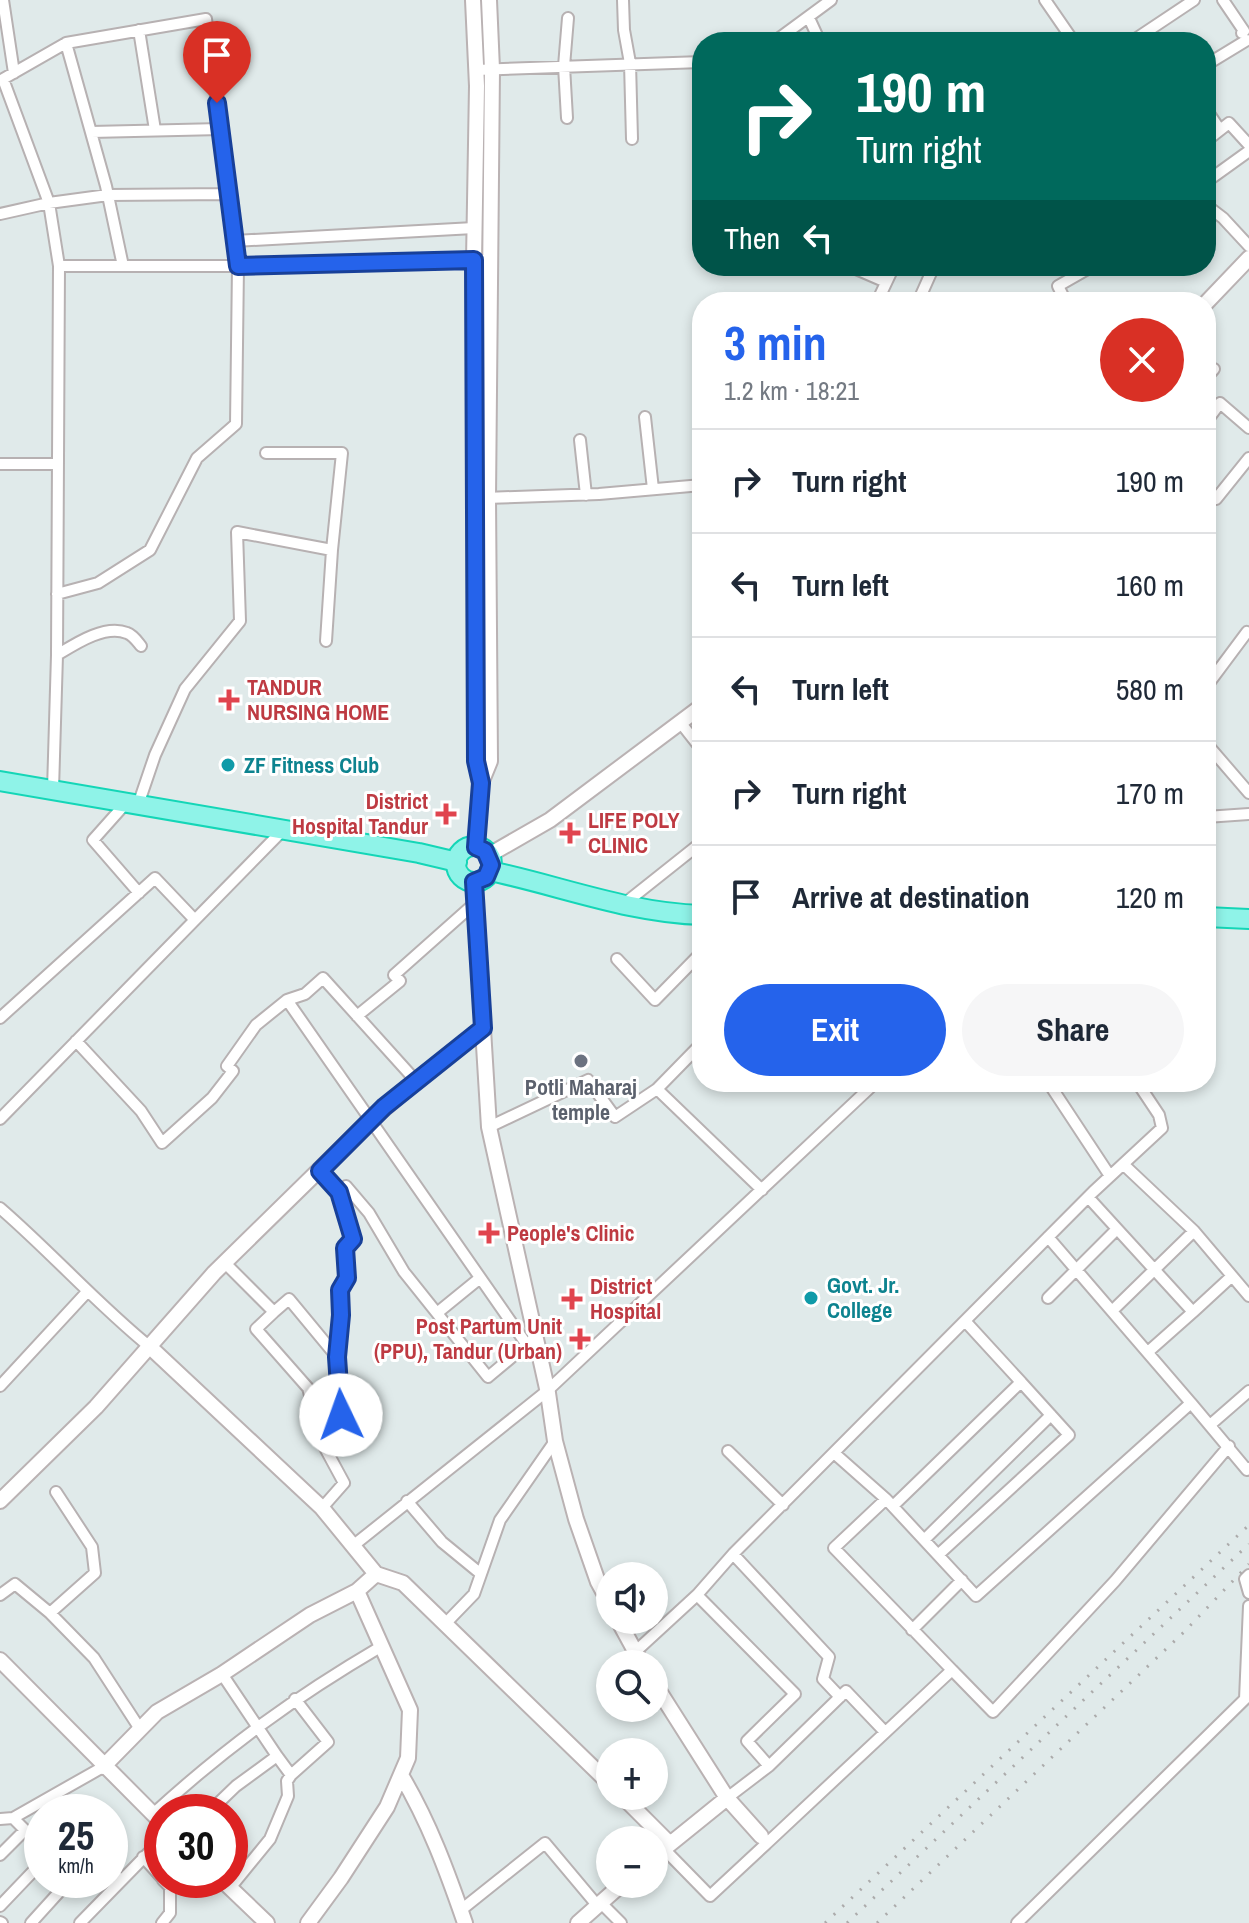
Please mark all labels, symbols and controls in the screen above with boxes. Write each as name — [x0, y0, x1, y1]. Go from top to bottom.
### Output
pin — [183, 21, 251, 103]
icon: arrive — [195, 33, 239, 77]
text: 190 m — [856, 54, 986, 129]
icon: right — [724, 64, 828, 168]
text: Turn right — [856, 126, 981, 174]
icon: left — [796, 216, 840, 260]
text: Then — [724, 218, 780, 258]
text: 3 min — [724, 310, 827, 375]
button: close — [1100, 318, 1184, 402]
text: 1.2 km · 18:21 — [724, 373, 859, 408]
icon: right — [724, 459, 768, 503]
text: Turn right — [792, 461, 906, 501]
text: 190 m — [1116, 461, 1184, 501]
icon: left — [724, 563, 768, 607]
text: Turn left — [792, 565, 889, 605]
text: 160 m — [1116, 565, 1184, 605]
icon: left — [724, 667, 768, 711]
text: Turn left — [792, 669, 889, 709]
text: 580 m — [1116, 669, 1184, 709]
place label: TANDUR NURSING HOME — [247, 672, 389, 727]
marker: TANDUR NURSING HOME — [218, 689, 240, 711]
place label: ZF Fitness Club — [244, 750, 379, 780]
marker: ZF Fitness Club — [219, 756, 237, 774]
icon: right — [724, 771, 768, 815]
text: Turn right — [792, 773, 906, 813]
text: 170 m — [1116, 773, 1184, 813]
place label: District Hospital Tandur — [292, 786, 428, 841]
marker: District Hospital Tandur — [435, 803, 457, 825]
place label: LIFE POLY CLINIC — [588, 805, 681, 860]
marker: LIFE POLY CLINIC — [559, 822, 581, 844]
icon: arrive — [724, 875, 768, 919]
text: Arrive at destination — [792, 877, 1030, 917]
text: 120 m — [1116, 877, 1184, 917]
button: Exit — [724, 984, 946, 1076]
button: Share — [962, 984, 1184, 1076]
marker: Potli Maharaj temple — [572, 1052, 590, 1070]
place label: Potli Maharaj temple — [525, 1072, 637, 1127]
place label: People's Clinic — [507, 1218, 635, 1248]
marker: People's Clinic — [478, 1222, 500, 1244]
place label: Govt. Jr. College — [827, 1270, 899, 1325]
place label: District Hospital — [590, 1271, 661, 1326]
marker: District Hospital — [561, 1288, 583, 1310]
marker: Govt. Jr. College — [802, 1289, 820, 1307]
place label: Post Partum Unit (PPU), Tandur (Urban) — [374, 1311, 562, 1366]
marker: Post Partum Unit (PPU), Tandur (Urban) — [569, 1328, 591, 1350]
position arrow — [299, 1373, 383, 1457]
map controls — [596, 1562, 668, 1898]
button: sound — [596, 1562, 668, 1634]
button: search — [596, 1650, 668, 1722]
button: + — [596, 1738, 668, 1810]
speed limit sign: 30 — [144, 1794, 248, 1898]
text: 25 — [58, 1809, 94, 1862]
button: − — [596, 1826, 668, 1898]
text: km/h — [58, 1852, 94, 1879]

